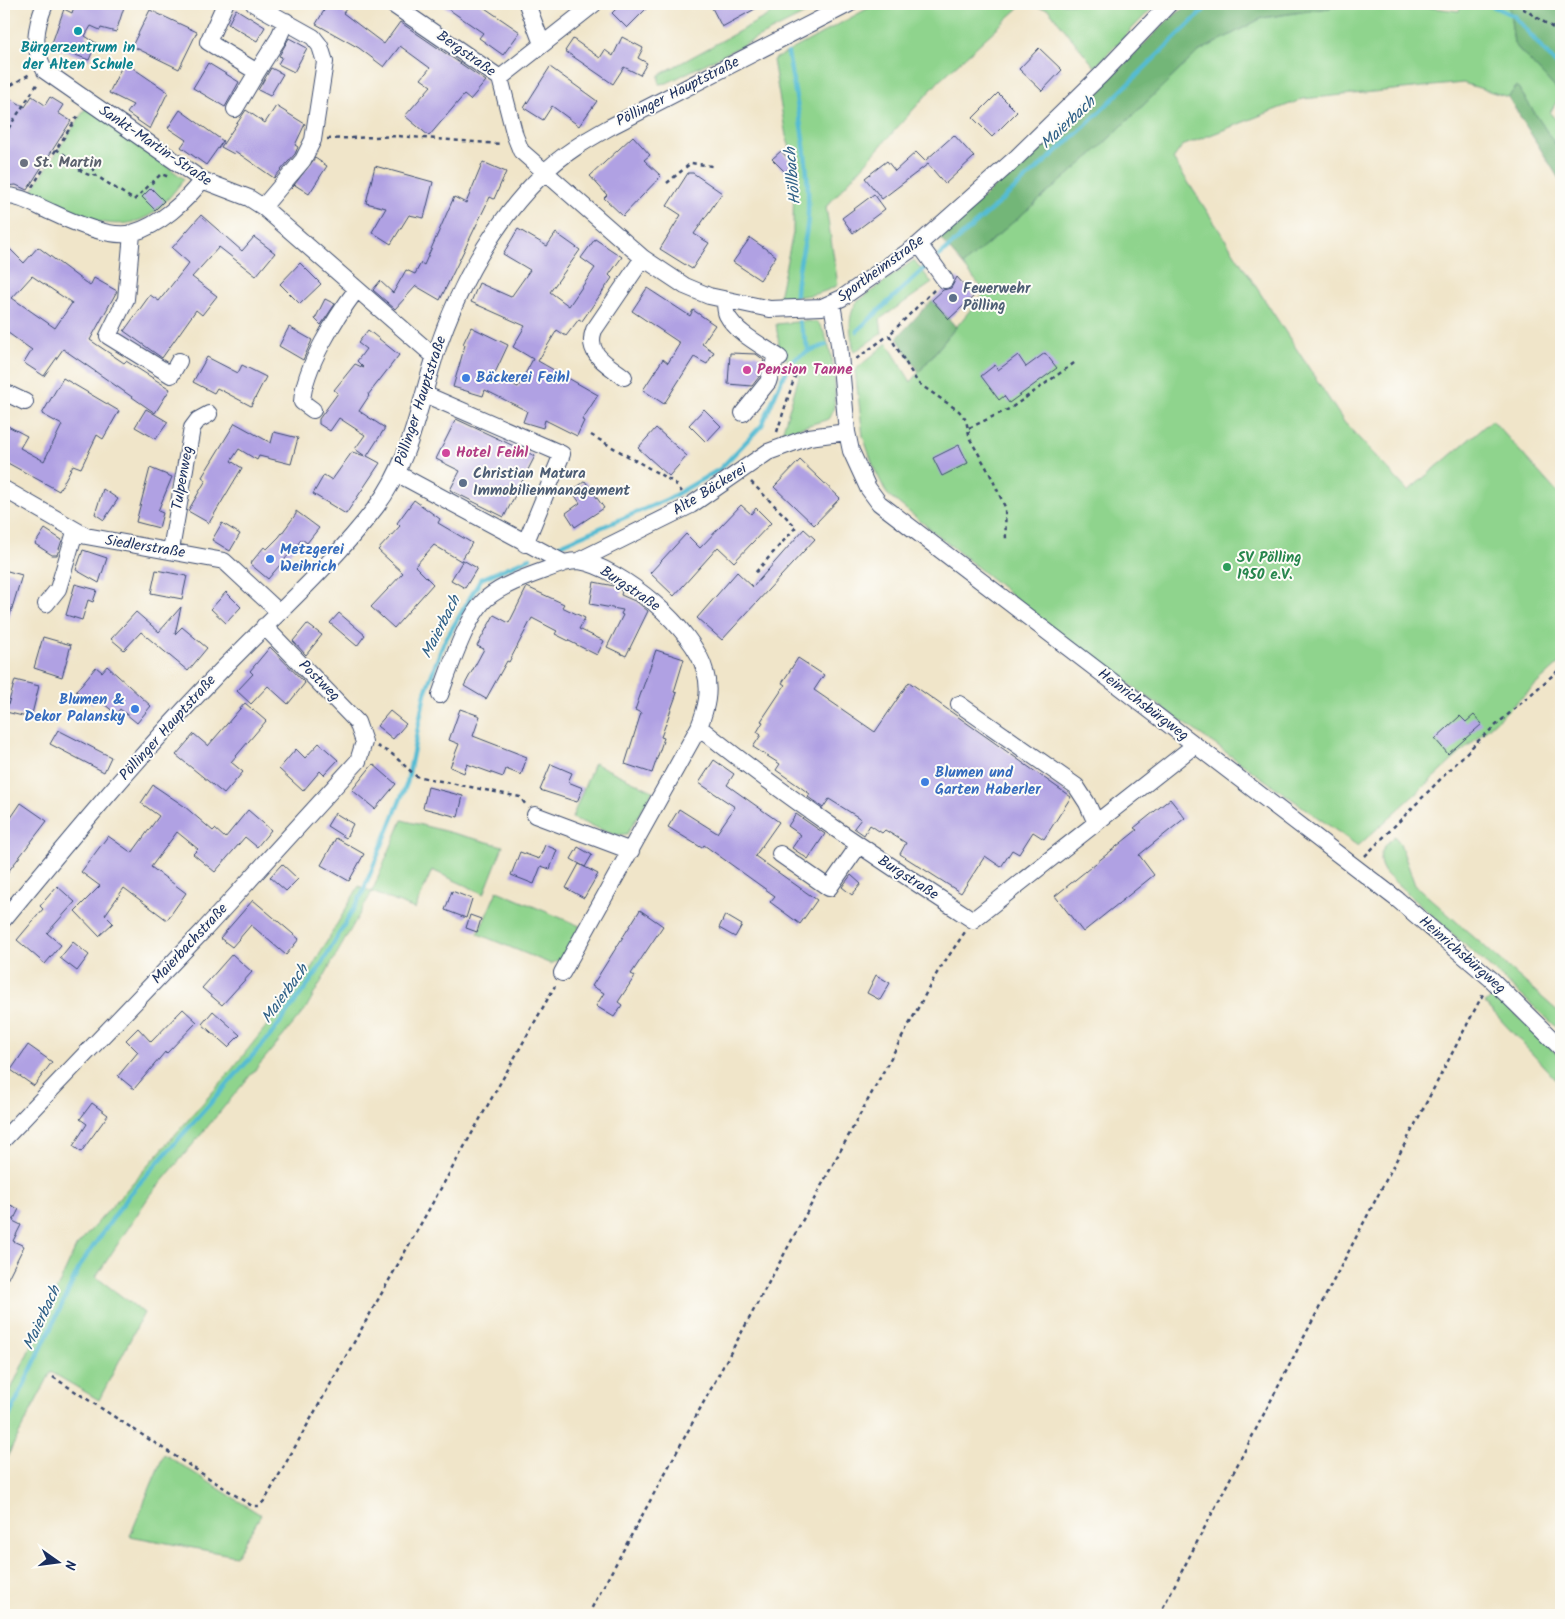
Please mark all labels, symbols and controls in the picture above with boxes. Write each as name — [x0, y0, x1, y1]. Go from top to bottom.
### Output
marker: Bürgerzentrum in der Alten Schule — [72, 25, 84, 37]
street label: Bergstraße — [431, 25, 501, 84]
place label: Bürgerzentrum in der Alten Schule — [21, 36, 135, 77]
street label: Pöllinger Hauptstraße — [612, 50, 744, 133]
water label: Maierbach — [1035, 90, 1102, 155]
street label: Sankt-Martin-Straße — [94, 99, 217, 193]
water label: Höllbach — [778, 145, 808, 206]
place label: St. Martin — [34, 151, 102, 175]
marker: St. Martin — [18, 157, 30, 169]
street label: Sportheimstraße — [832, 229, 930, 309]
place label: Feuerwehr Pölling — [963, 277, 1031, 318]
marker: Feuerwehr Pölling — [947, 292, 959, 304]
street label: Pöllinger Hauptstraße — [389, 333, 453, 469]
place label: Pension Tanne — [757, 358, 853, 382]
marker: Pension Tanne — [741, 364, 753, 376]
place label: Bäckerei Feihl — [476, 366, 569, 390]
marker: Bäckerei Feihl — [460, 372, 472, 384]
place label: Hotel Feihl — [456, 441, 528, 465]
street label: Tulpenweg — [166, 444, 200, 512]
marker: Hotel Feihl — [440, 447, 452, 459]
street label: Alte Bäckerei — [668, 457, 753, 522]
place label: Christian Matura Immobilienmanagement — [473, 462, 630, 503]
marker: Christian Matura Immobilienmanagement — [457, 477, 469, 489]
street label: Siedlerstraße — [103, 529, 187, 565]
place label: Metzgerei Weihrich — [280, 538, 345, 579]
place label: SV Pölling 1950 e.V. — [1237, 546, 1301, 587]
marker: Metzgerei Weihrich — [264, 553, 276, 565]
street label: Burgstraße — [595, 560, 665, 618]
marker: SV Pölling 1950 e.V. — [1221, 561, 1233, 573]
water label: Maierbach — [414, 590, 468, 663]
street label: Postweg — [292, 654, 346, 708]
street label: Heinrichsbürgweg — [1092, 663, 1194, 747]
street label: Pöllinger Hauptstraße — [114, 669, 222, 786]
place label: Blumen & Dekor Palansky — [24, 688, 125, 729]
marker: Blumen & Dekor Palansky — [129, 703, 141, 715]
place label: Blumen und Garten Haberler — [935, 761, 1041, 802]
marker: Blumen und Garten Haberler — [919, 776, 931, 788]
street label: Burgstraße — [873, 849, 943, 907]
street label: Maierbachstraße — [146, 898, 234, 990]
street label: Heinrichsbürgweg — [1413, 910, 1511, 1000]
water label: Maierbach — [255, 958, 316, 1029]
water label: Maierbach — [16, 1281, 68, 1354]
north arrow — [32, 1536, 82, 1586]
text: N — [58, 1558, 81, 1572]

